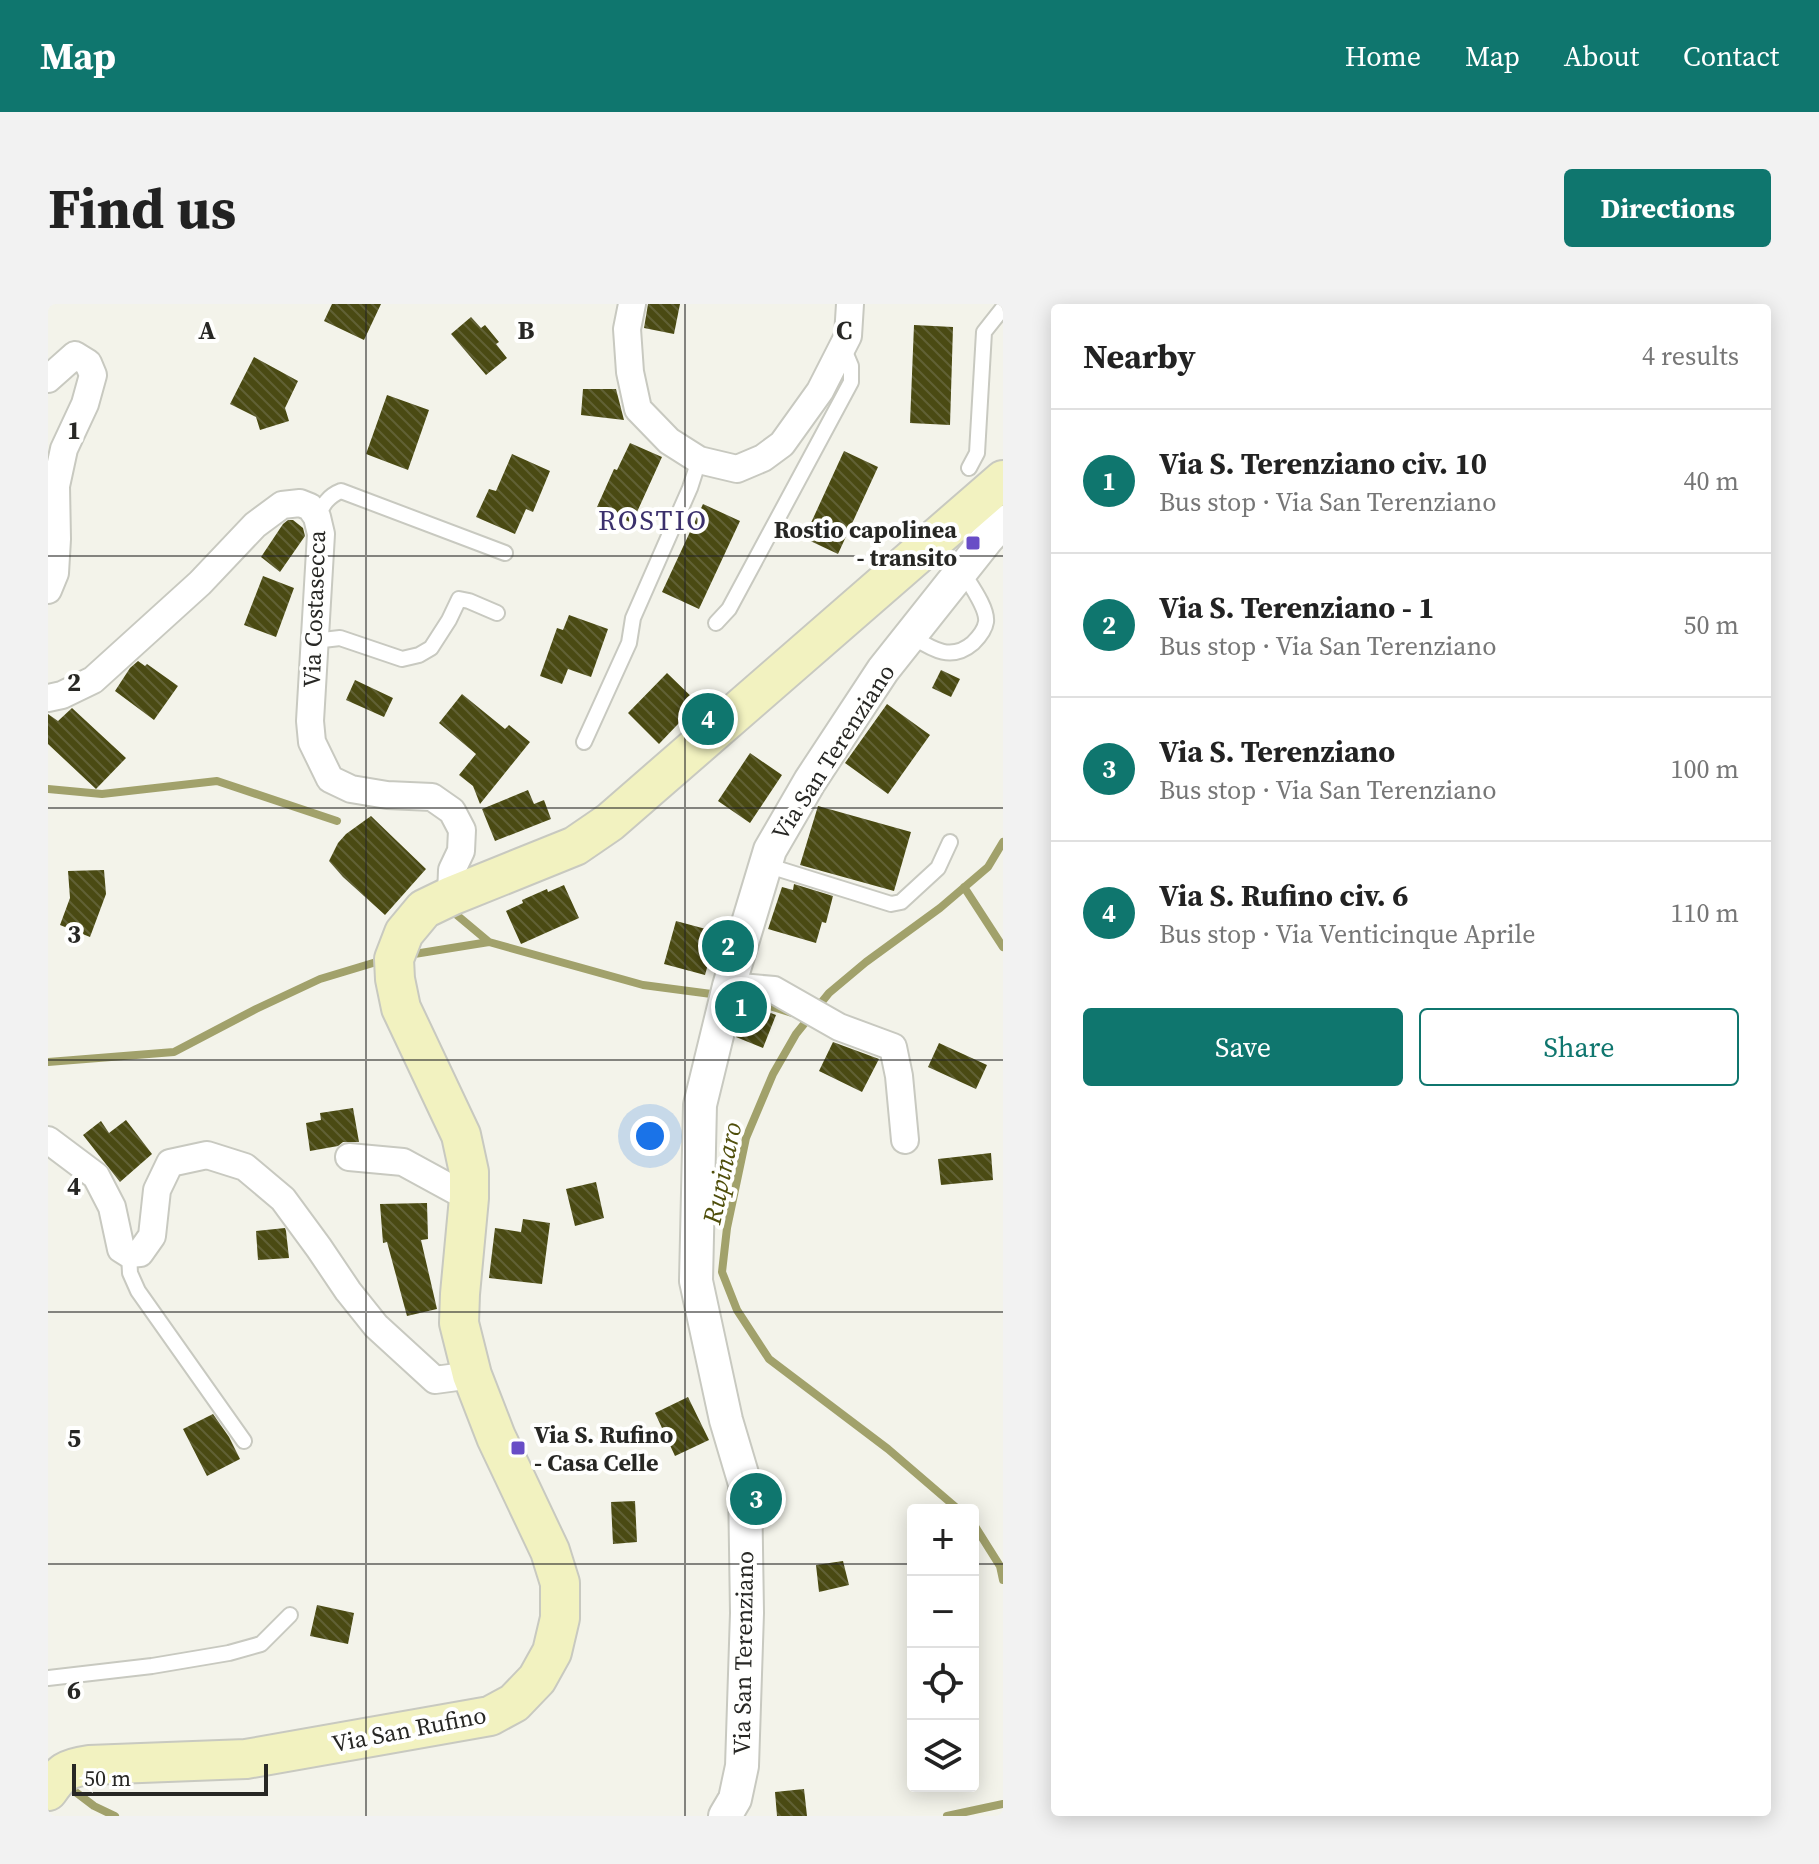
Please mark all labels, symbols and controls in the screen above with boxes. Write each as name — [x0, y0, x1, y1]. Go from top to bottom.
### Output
text: Map — [40, 30, 116, 82]
text: Home — [1345, 37, 1421, 75]
text: Map — [1465, 37, 1520, 75]
text: About — [1564, 37, 1639, 75]
text: Contact — [1683, 37, 1779, 75]
button: Directions — [1564, 169, 1771, 247]
text: Find us — [48, 170, 236, 247]
text: A — [198, 312, 216, 348]
text: B — [518, 312, 535, 348]
text: C — [836, 312, 852, 348]
text: Nearby — [1083, 333, 1196, 379]
text: 4 results — [1642, 338, 1739, 374]
text: 1 — [67, 412, 81, 448]
text: Via S. Terenziano civ. 10 — [1159, 443, 1487, 484]
text: 1 — [1102, 463, 1116, 499]
text: 40 m — [1684, 463, 1739, 499]
text: Bus stop · Via San Terenziano — [1159, 484, 1497, 520]
district label: ROSTIO — [598, 501, 708, 539]
place label: Rostio capolinea - transito — [774, 513, 957, 574]
street label: Via Costasecca — [295, 529, 333, 688]
marker: Rostio capolinea - transito — [964, 534, 982, 552]
text: Via S. Terenziano - 1 — [1159, 587, 1435, 628]
text: 2 — [1102, 607, 1116, 643]
text: 50 m — [1684, 607, 1739, 643]
text: Bus stop · Via San Terenziano — [1159, 628, 1497, 664]
street label: Via San Terenziano — [764, 657, 902, 847]
text: 2 — [67, 664, 81, 700]
pin: 4 — [682, 689, 734, 749]
text: Via S. Terenziano — [1159, 731, 1395, 772]
text: 3 — [1102, 751, 1116, 787]
text: 100 m — [1671, 751, 1739, 787]
text: Bus stop · Via San Terenziano — [1159, 772, 1497, 808]
text: Via S. Rufino civ. 6 — [1159, 875, 1408, 916]
text: 4 — [1102, 895, 1116, 931]
text: 110 m — [1671, 895, 1739, 931]
text: 3 — [67, 916, 81, 952]
pin: 2 — [702, 916, 754, 976]
text: Bus stop · Via Venticinque Aprile — [1159, 916, 1535, 952]
pin: 1 — [715, 977, 767, 1037]
button: Save — [1083, 1008, 1403, 1086]
button: Share — [1419, 1008, 1739, 1086]
your location — [630, 1116, 670, 1156]
water label: Rupinaro — [693, 1119, 750, 1228]
text: 4 — [67, 1168, 81, 1204]
place label: Via S. Rufino - Casa Celle — [534, 1418, 673, 1479]
text: 5 — [67, 1420, 81, 1456]
marker: Via S. Rufino - Casa Celle — [509, 1439, 527, 1457]
pin: 3 — [730, 1469, 782, 1529]
map controls — [907, 1504, 979, 1792]
button: + — [907, 1504, 979, 1576]
street label: Via San Terenziano — [725, 1551, 761, 1755]
button: − — [907, 1576, 979, 1648]
button: locate — [907, 1648, 979, 1720]
text: 6 — [67, 1672, 81, 1708]
street label: Via San Rufino — [329, 1698, 489, 1760]
button: layers — [907, 1720, 979, 1792]
scale bar — [72, 1760, 268, 1796]
text: 50 m — [84, 1763, 131, 1793]

